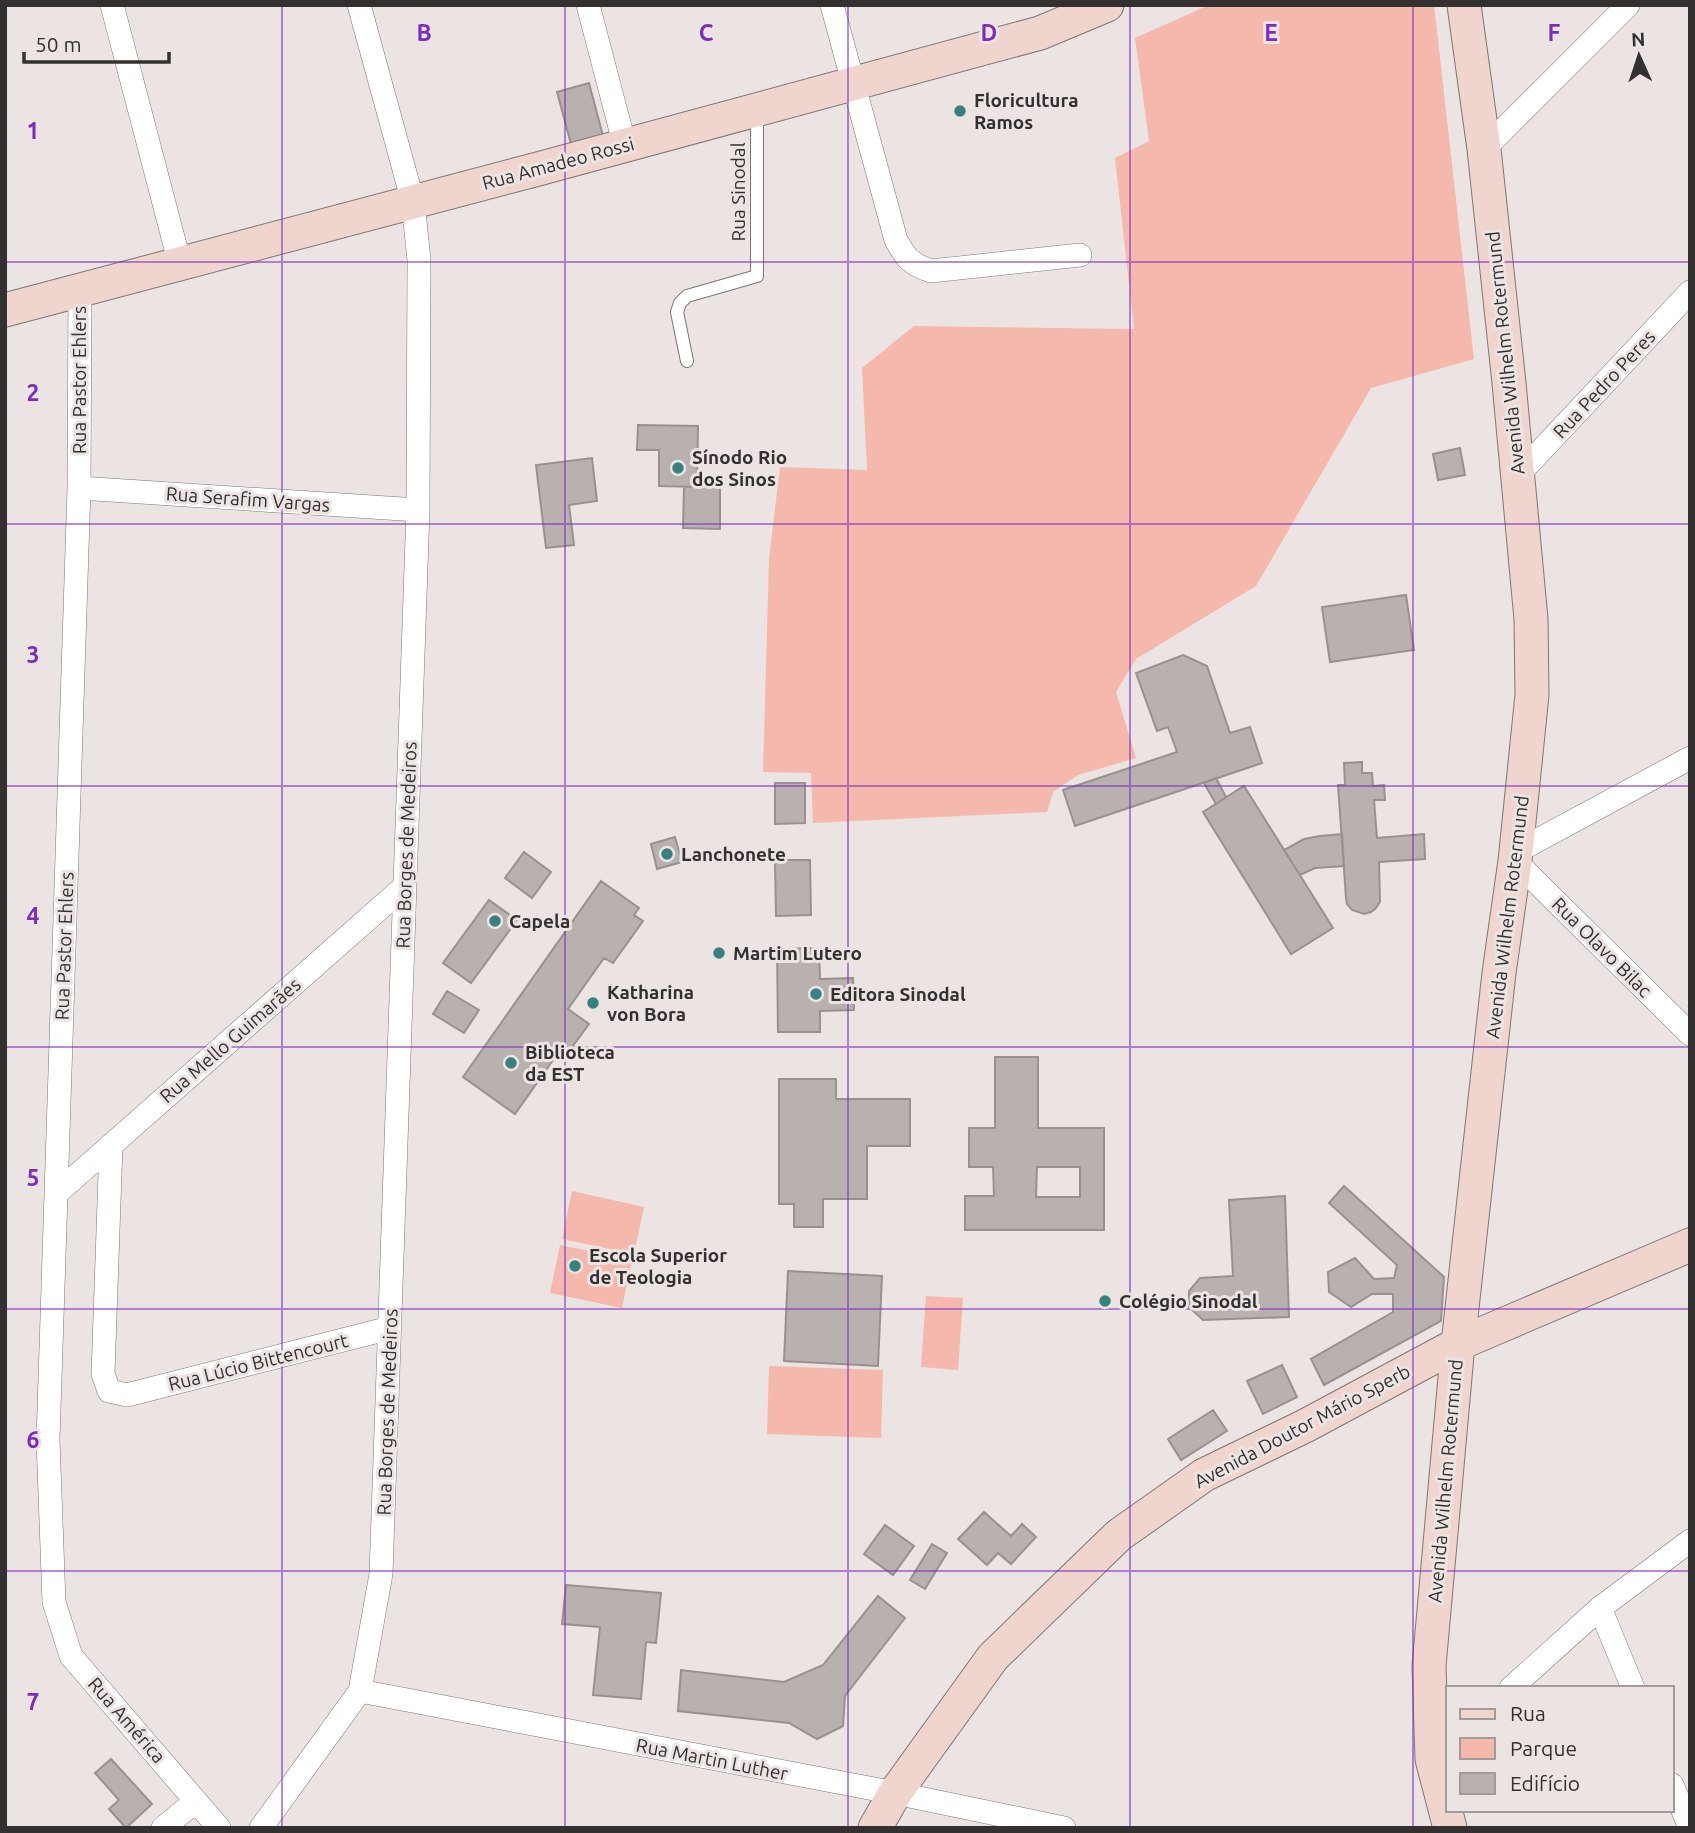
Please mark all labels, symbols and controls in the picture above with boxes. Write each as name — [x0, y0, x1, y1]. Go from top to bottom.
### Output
text: B — [416, 20, 432, 45]
text: C — [699, 20, 714, 45]
text: D — [981, 20, 997, 45]
text: E — [1264, 20, 1278, 45]
text: F — [1548, 20, 1561, 45]
scale bar — [24, 21, 170, 65]
north arrow — [1604, 21, 1674, 91]
text: N — [1630, 28, 1646, 50]
text: 50 m — [35, 32, 82, 56]
place label: Floricultura Ramos — [974, 89, 1078, 133]
marker: Floricultura Ramos — [952, 103, 968, 119]
text: 1 — [27, 118, 39, 143]
street label: Rua Amadeo Rossi — [480, 132, 636, 194]
street label: Rua Sinodal — [727, 142, 749, 242]
street label: Avenida Wilhelm Rotermund — [1481, 230, 1529, 476]
street label: Rua Pastor Ehlers — [68, 306, 90, 454]
street label: Rua Pedro Peres — [1548, 326, 1660, 442]
text: 2 — [27, 380, 39, 405]
place label: Sínodo Rio dos Sinos — [692, 446, 787, 490]
marker: Sínodo Rio dos Sinos — [670, 460, 686, 476]
street label: Rua Serafim Vargas — [165, 482, 331, 516]
text: 3 — [27, 642, 39, 667]
street label: Rua Borges de Medeiros — [391, 741, 421, 949]
street label: Avenida Wilhelm Rotermund — [1481, 794, 1533, 1040]
place label: Lanchonete — [681, 843, 786, 865]
marker: Lanchonete — [659, 846, 675, 862]
street label: Rua Pastor Ehlers — [50, 871, 78, 1021]
street label: Rua Olavo Bilac — [1548, 893, 1656, 1001]
text: 4 — [27, 903, 40, 928]
place label: Capela — [509, 910, 570, 932]
marker: Capela — [487, 913, 503, 929]
place label: Martim Lutero — [733, 942, 862, 964]
marker: Martim Lutero — [711, 945, 727, 961]
street label: Rua Mello Guimarães — [155, 973, 305, 1107]
place label: Katharina von Bora — [607, 981, 694, 1025]
place label: Editora Sinodal — [830, 983, 966, 1005]
marker: Editora Sinodal — [808, 986, 824, 1002]
marker: Katharina von Bora — [585, 995, 601, 1011]
place label: Biblioteca da EST — [525, 1041, 615, 1085]
marker: Biblioteca da EST — [503, 1055, 519, 1071]
text: 5 — [27, 1165, 39, 1190]
place label: Escola Superior de Teologia — [589, 1244, 727, 1288]
marker: Escola Superior de Teologia — [567, 1258, 583, 1274]
place label: Colégio Sinodal — [1119, 1290, 1258, 1312]
marker: Colégio Sinodal — [1097, 1293, 1113, 1309]
street label: Rua Borges de Medeiros — [372, 1308, 402, 1516]
street label: Rua Lúcio Bittencourt — [166, 1329, 351, 1395]
street label: Avenida Wilhelm Rotermund — [1423, 1358, 1467, 1604]
street label: Avenida Doutor Mário Sperb — [1190, 1360, 1414, 1492]
text: 6 — [27, 1427, 40, 1452]
street label: Rua América — [84, 1673, 170, 1767]
legend — [1446, 1686, 1674, 1812]
text: 7 — [27, 1689, 39, 1714]
text: Rua — [1510, 1701, 1546, 1725]
street label: Rua Martin Luther — [634, 1734, 790, 1784]
text: Parque — [1510, 1736, 1577, 1760]
text: Edifício — [1510, 1771, 1580, 1795]

